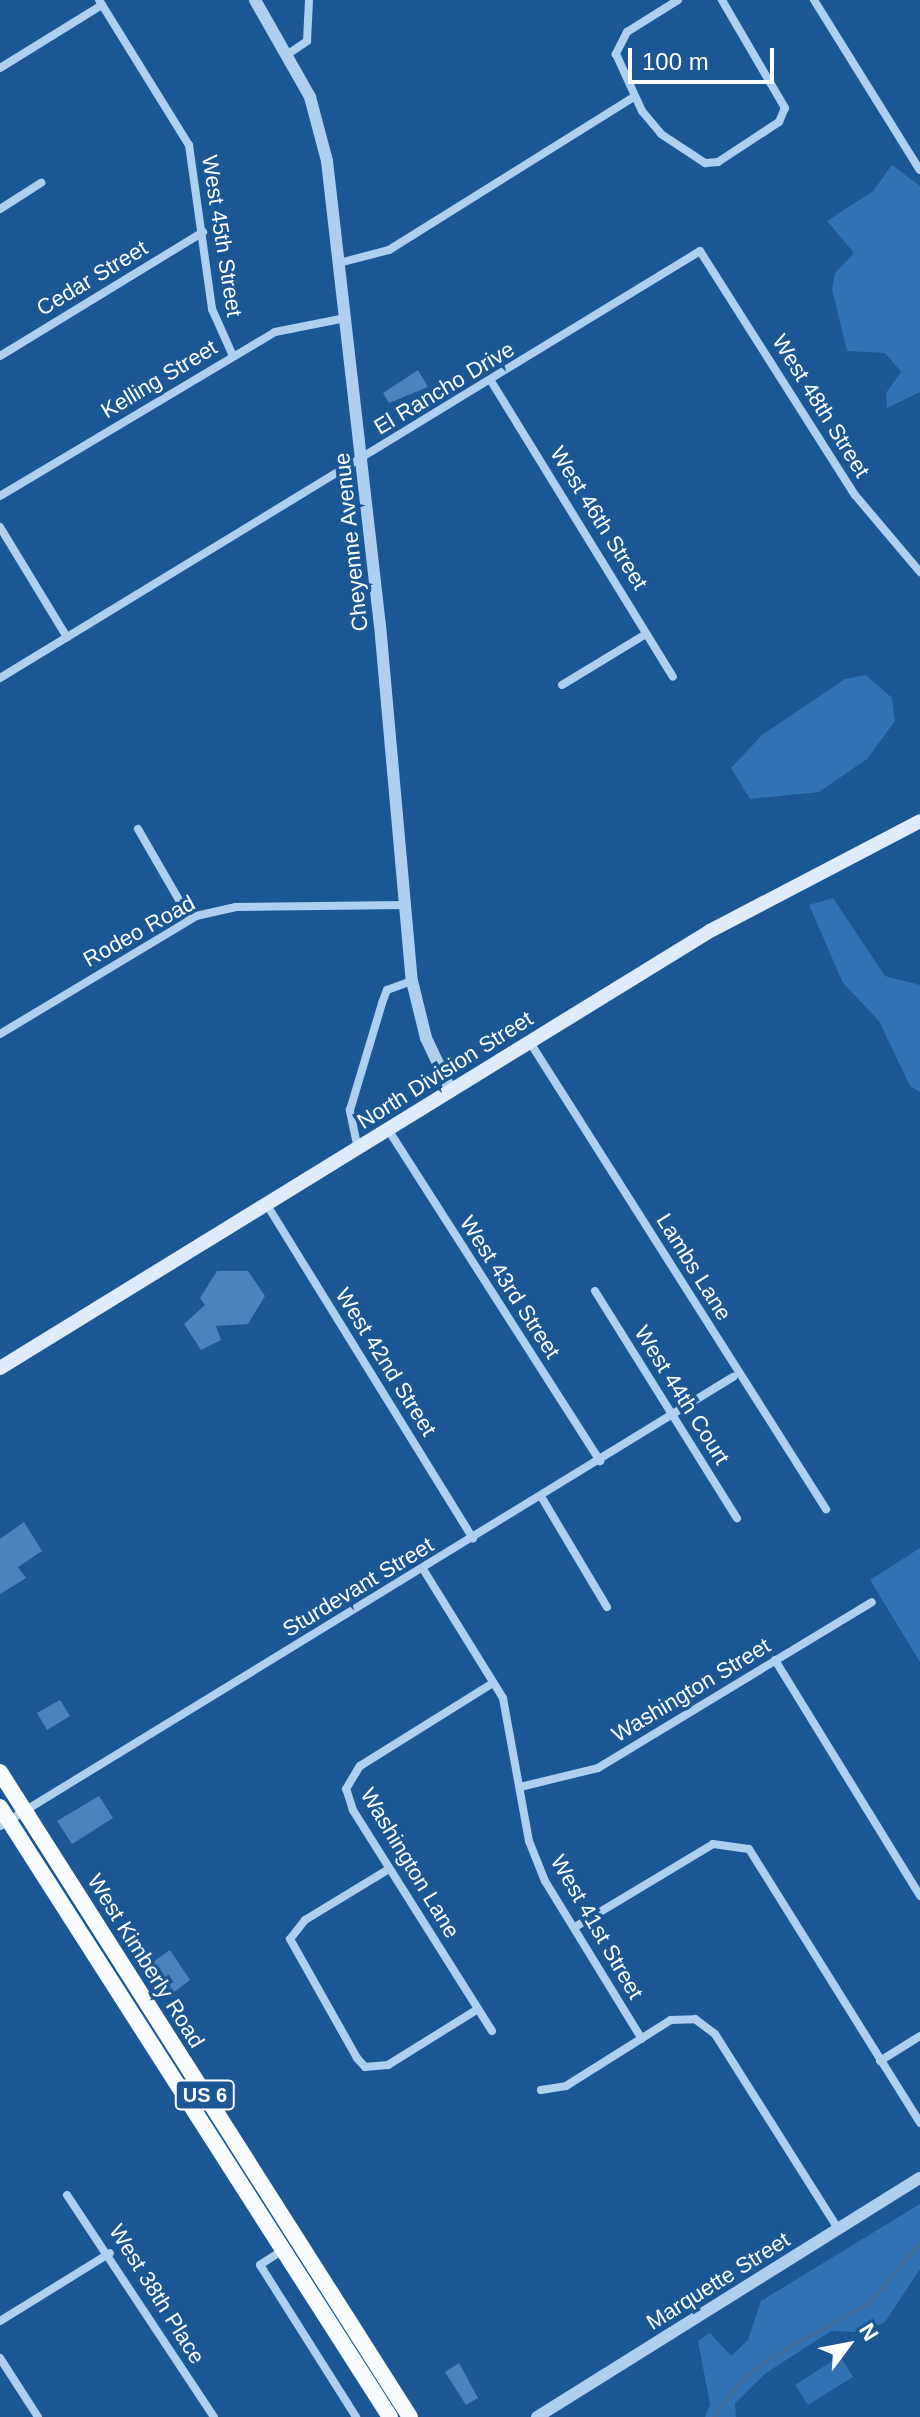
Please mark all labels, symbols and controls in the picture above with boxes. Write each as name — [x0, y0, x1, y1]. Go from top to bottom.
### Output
scale bar — [632, 32, 778, 82]
text: 100 m — [642, 48, 709, 75]
street label: West 45th Street — [196, 153, 248, 319]
street label: Cedar Street — [32, 235, 152, 321]
street label: West 48th Street — [766, 330, 876, 482]
street label: Kelling Street — [96, 334, 222, 424]
street label: El Rancho Drive — [369, 336, 519, 440]
street label: West 46th Street — [544, 442, 654, 594]
street label: Cheyenne Avenue — [328, 451, 374, 633]
street label: Rodeo Road — [79, 890, 199, 972]
street label: North Division Street — [352, 1005, 538, 1135]
street label: Lambs Lane — [651, 1209, 737, 1325]
street label: West 43rd Street — [454, 1211, 566, 1363]
street label: West 42nd Street — [330, 1283, 442, 1441]
street label: West 44th Court — [629, 1321, 735, 1469]
street label: Sturdevant Street — [278, 1532, 438, 1642]
street label: Washington Street — [607, 1632, 775, 1748]
street label: Washington Lane — [355, 1783, 465, 1943]
street label: West 41st Street — [545, 1850, 649, 2004]
street label: West Kimberly Road — [82, 1869, 210, 2053]
road number: US 6 — [173, 2079, 237, 2111]
street label: West 38th Place — [103, 2219, 211, 2369]
street label: Marquette Street — [642, 2226, 794, 2336]
north arrow — [808, 2305, 888, 2385]
text: N — [854, 2319, 884, 2345]

